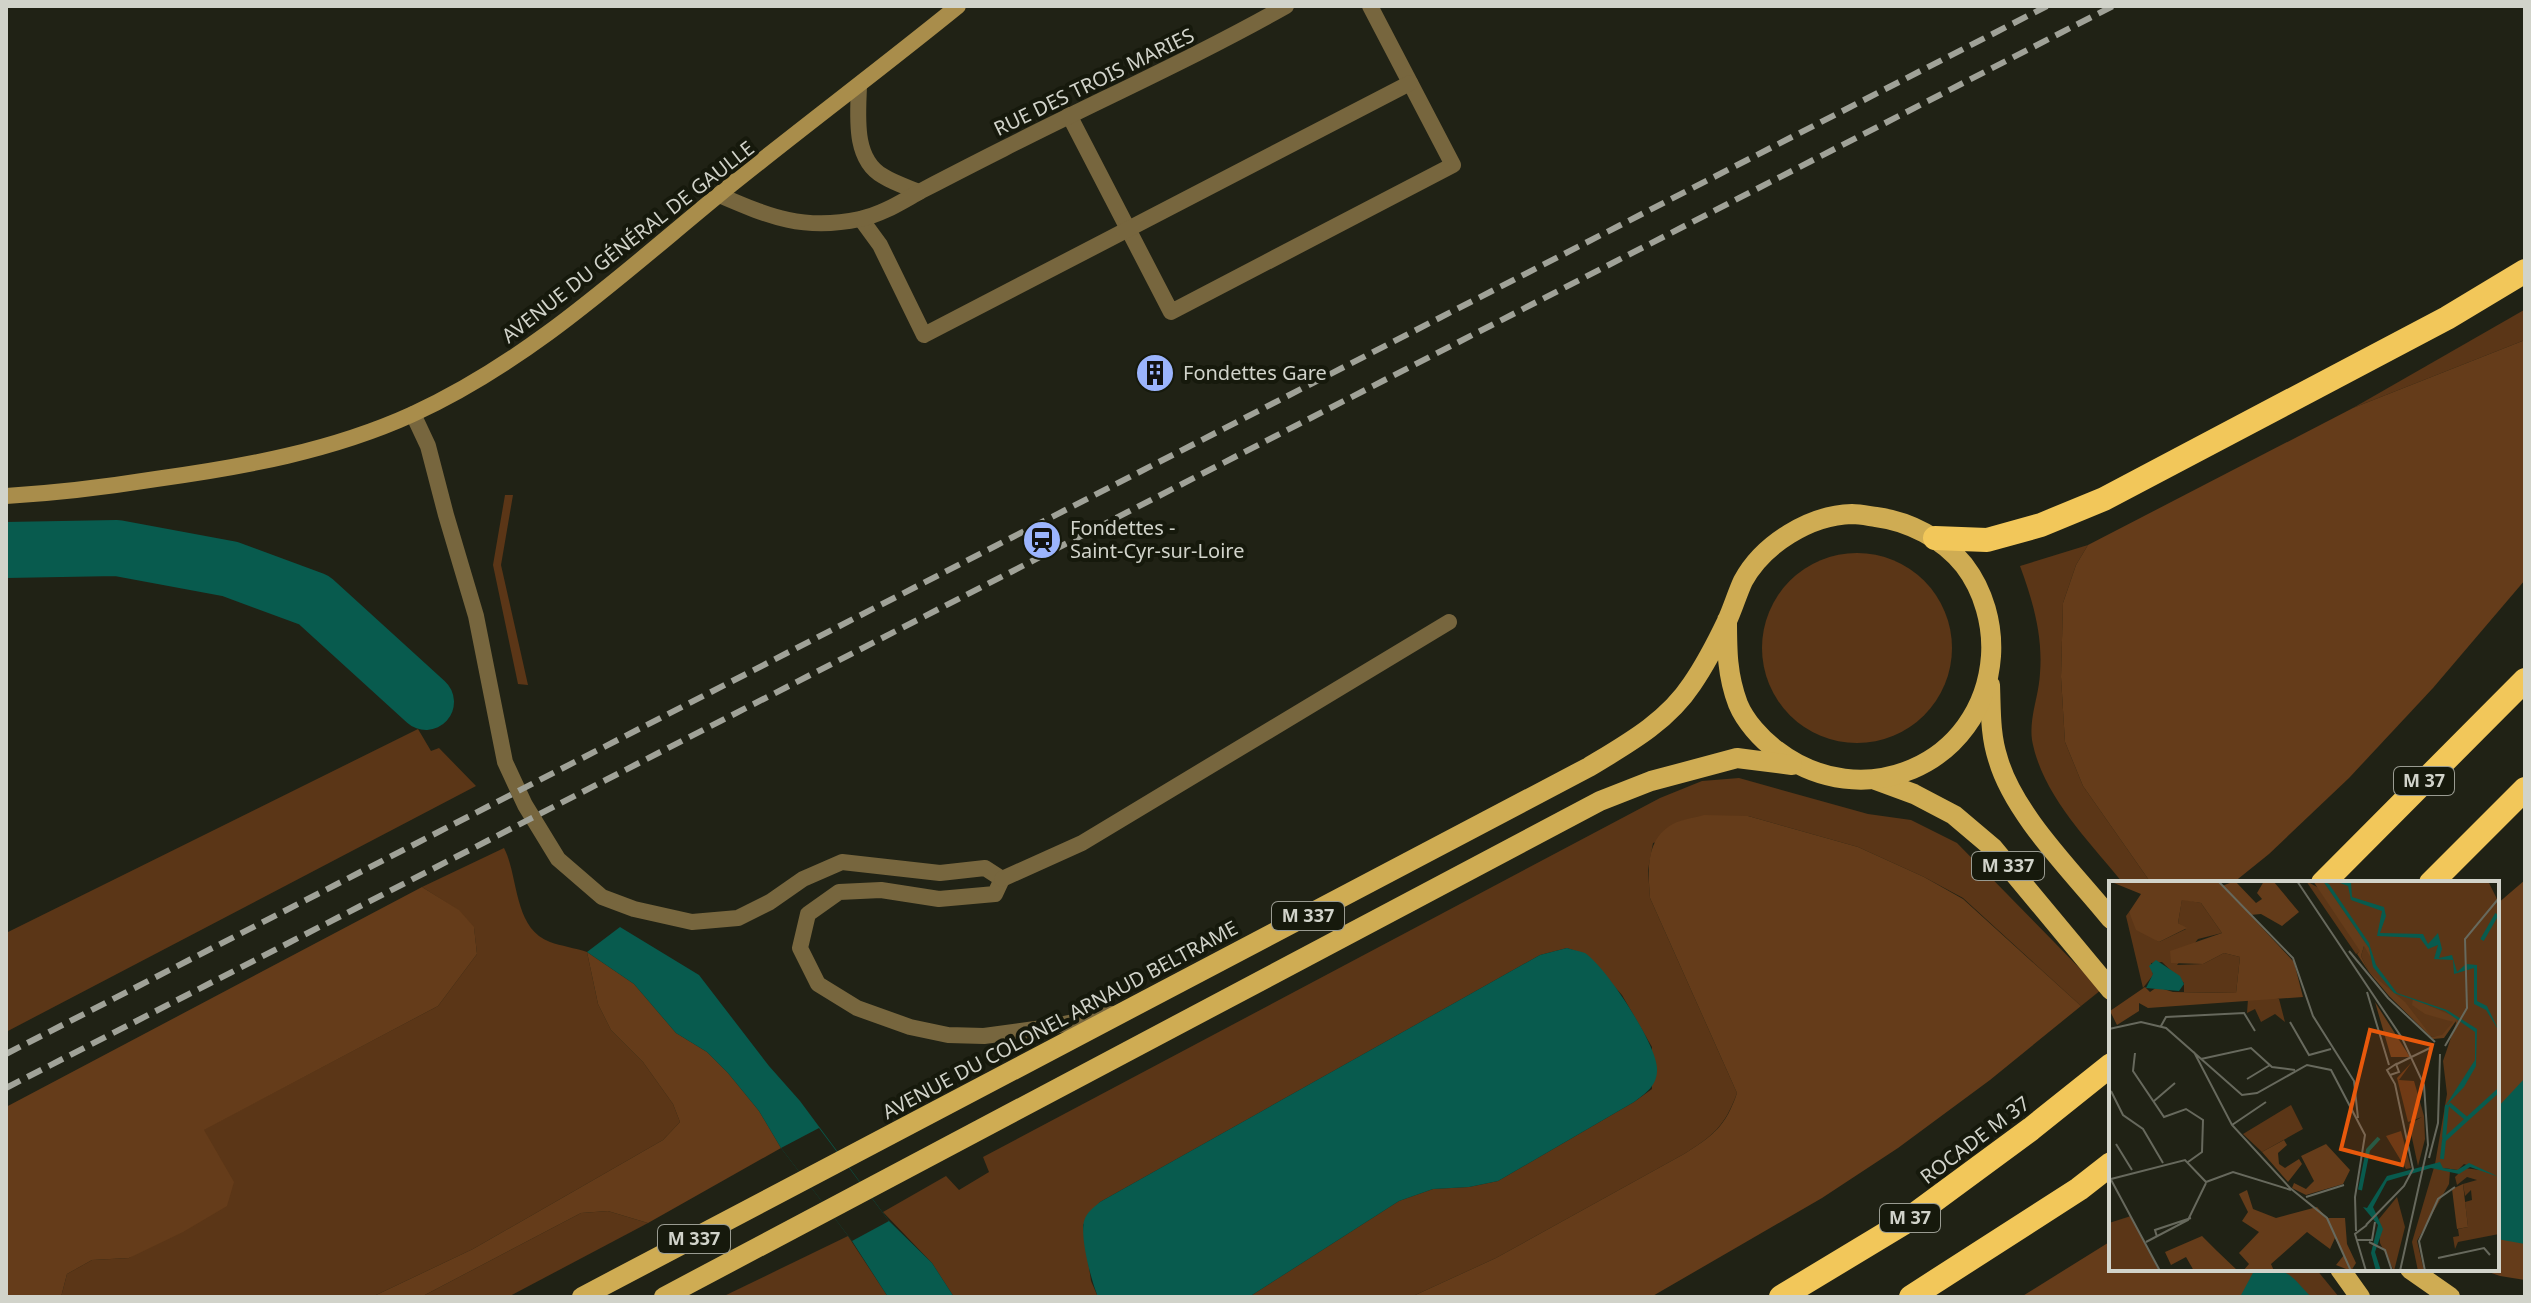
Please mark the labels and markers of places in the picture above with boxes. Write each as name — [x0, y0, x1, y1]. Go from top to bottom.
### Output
building icon: Fondettes Gare — [1134, 352, 1176, 394]
place label: Fondettes Gare — [1183, 359, 1327, 386]
place label: Fondettes - Saint-Cyr-sur-Loire — [1070, 514, 1244, 564]
station icon: Fondettes - Saint-Cyr-sur-Loire — [1021, 519, 1063, 561]

